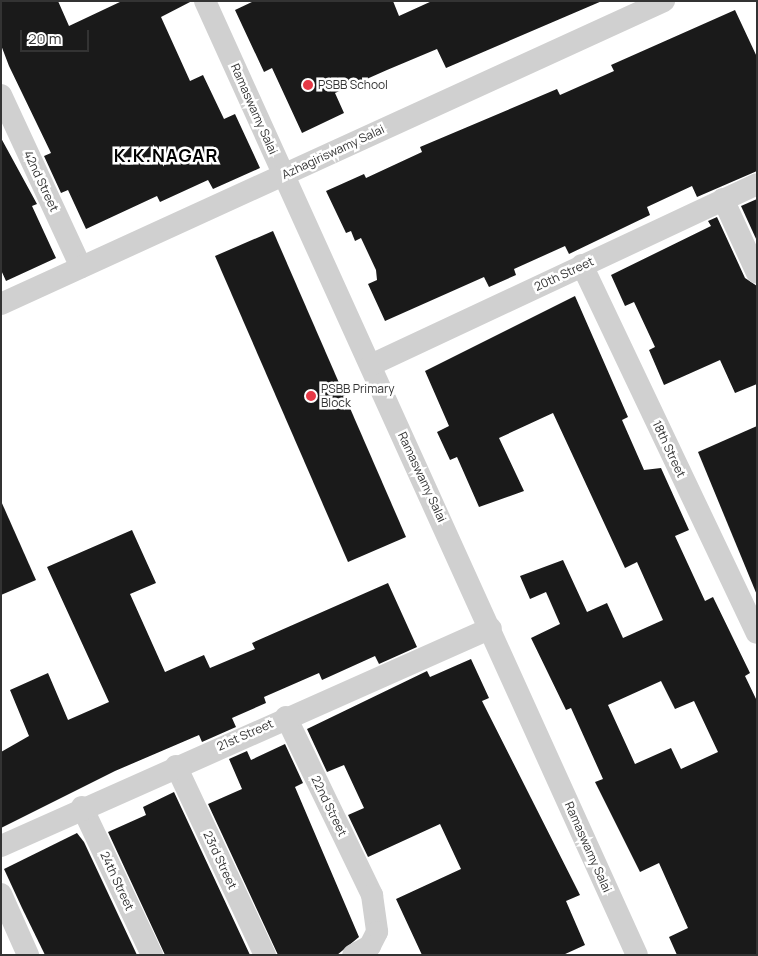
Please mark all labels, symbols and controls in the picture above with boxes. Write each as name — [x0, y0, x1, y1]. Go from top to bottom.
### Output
scale bar — [22, 20, 91, 52]
text: 20 m — [28, 28, 61, 49]
street label: Ramaswamy Salai — [228, 61, 280, 157]
place label: PSBB School — [318, 78, 388, 92]
marker: PSBB School — [302, 79, 314, 91]
street label: Azhagiriswamy Salai — [279, 122, 387, 182]
district label: K.K.NAGAR — [113, 144, 219, 166]
street label: 42nd Street — [21, 148, 61, 214]
street label: 20th Street — [532, 254, 596, 294]
place label: PSBB Primary Block — [321, 382, 395, 410]
marker: PSBB Primary Block — [305, 390, 317, 402]
street label: 18th Street — [650, 418, 688, 480]
street label: Ramaswamy Salai — [395, 430, 449, 524]
street label: 21st Street — [215, 716, 275, 754]
street label: 22nd Street — [308, 773, 350, 839]
street label: Ramaswamy Salai — [562, 799, 614, 895]
street label: 23rd Street — [200, 829, 240, 891]
street label: 24th Street — [97, 849, 137, 913]

